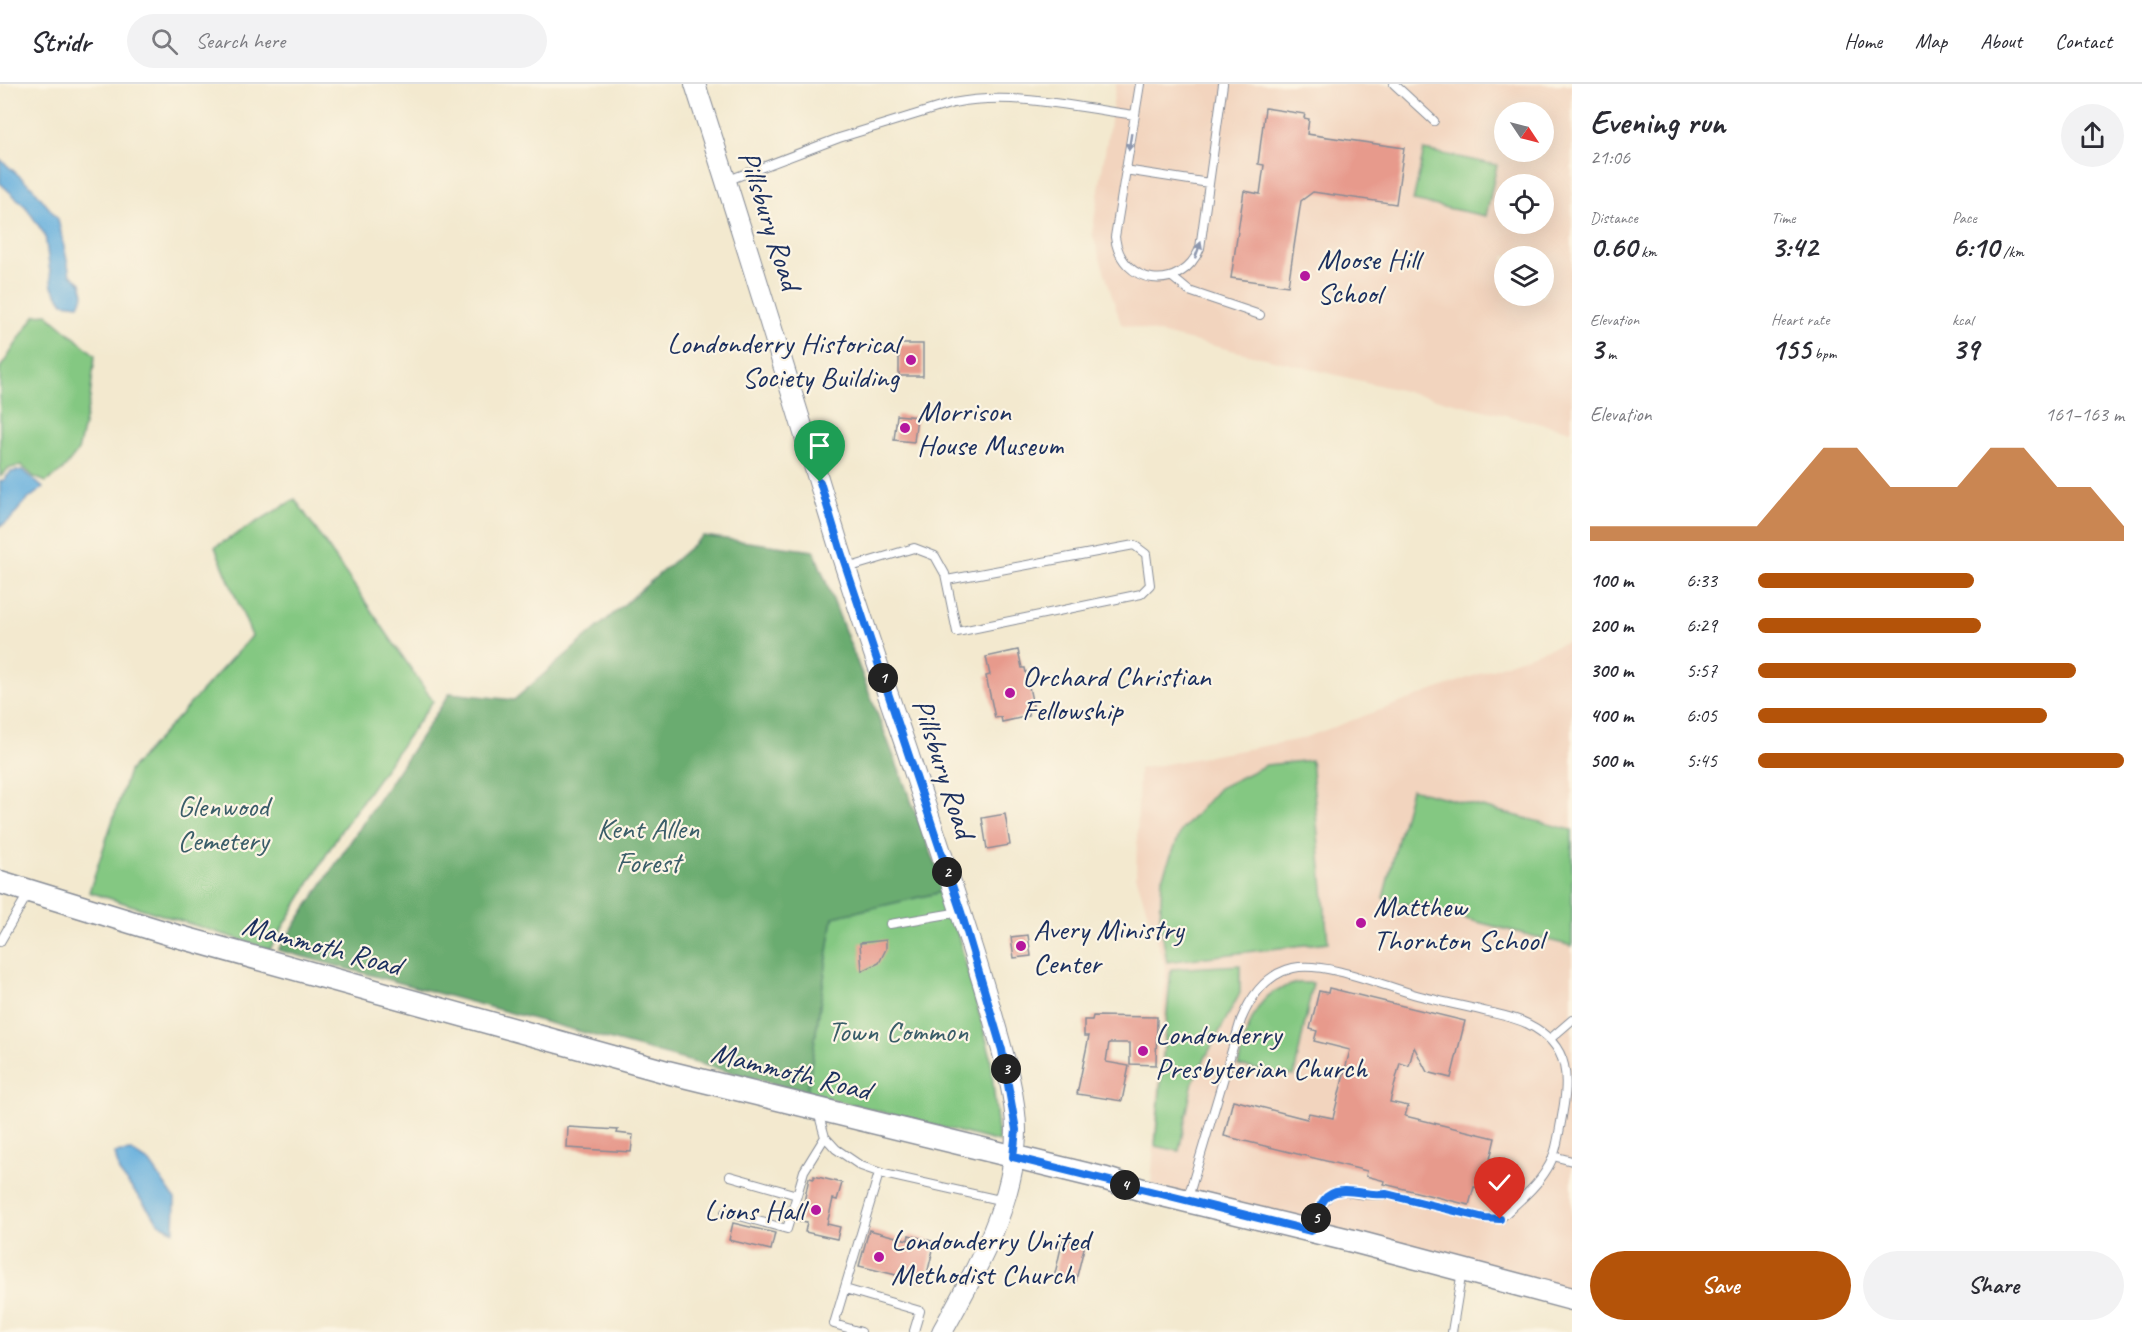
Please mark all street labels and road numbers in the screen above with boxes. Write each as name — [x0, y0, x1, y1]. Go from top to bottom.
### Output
street label: Pillsbury Road — [730, 146, 812, 298]
street label: Pillsbury Road — [904, 694, 986, 846]
street label: Mammoth Road — [238, 906, 410, 986]
street label: Mammoth Road — [707, 1033, 879, 1110]

